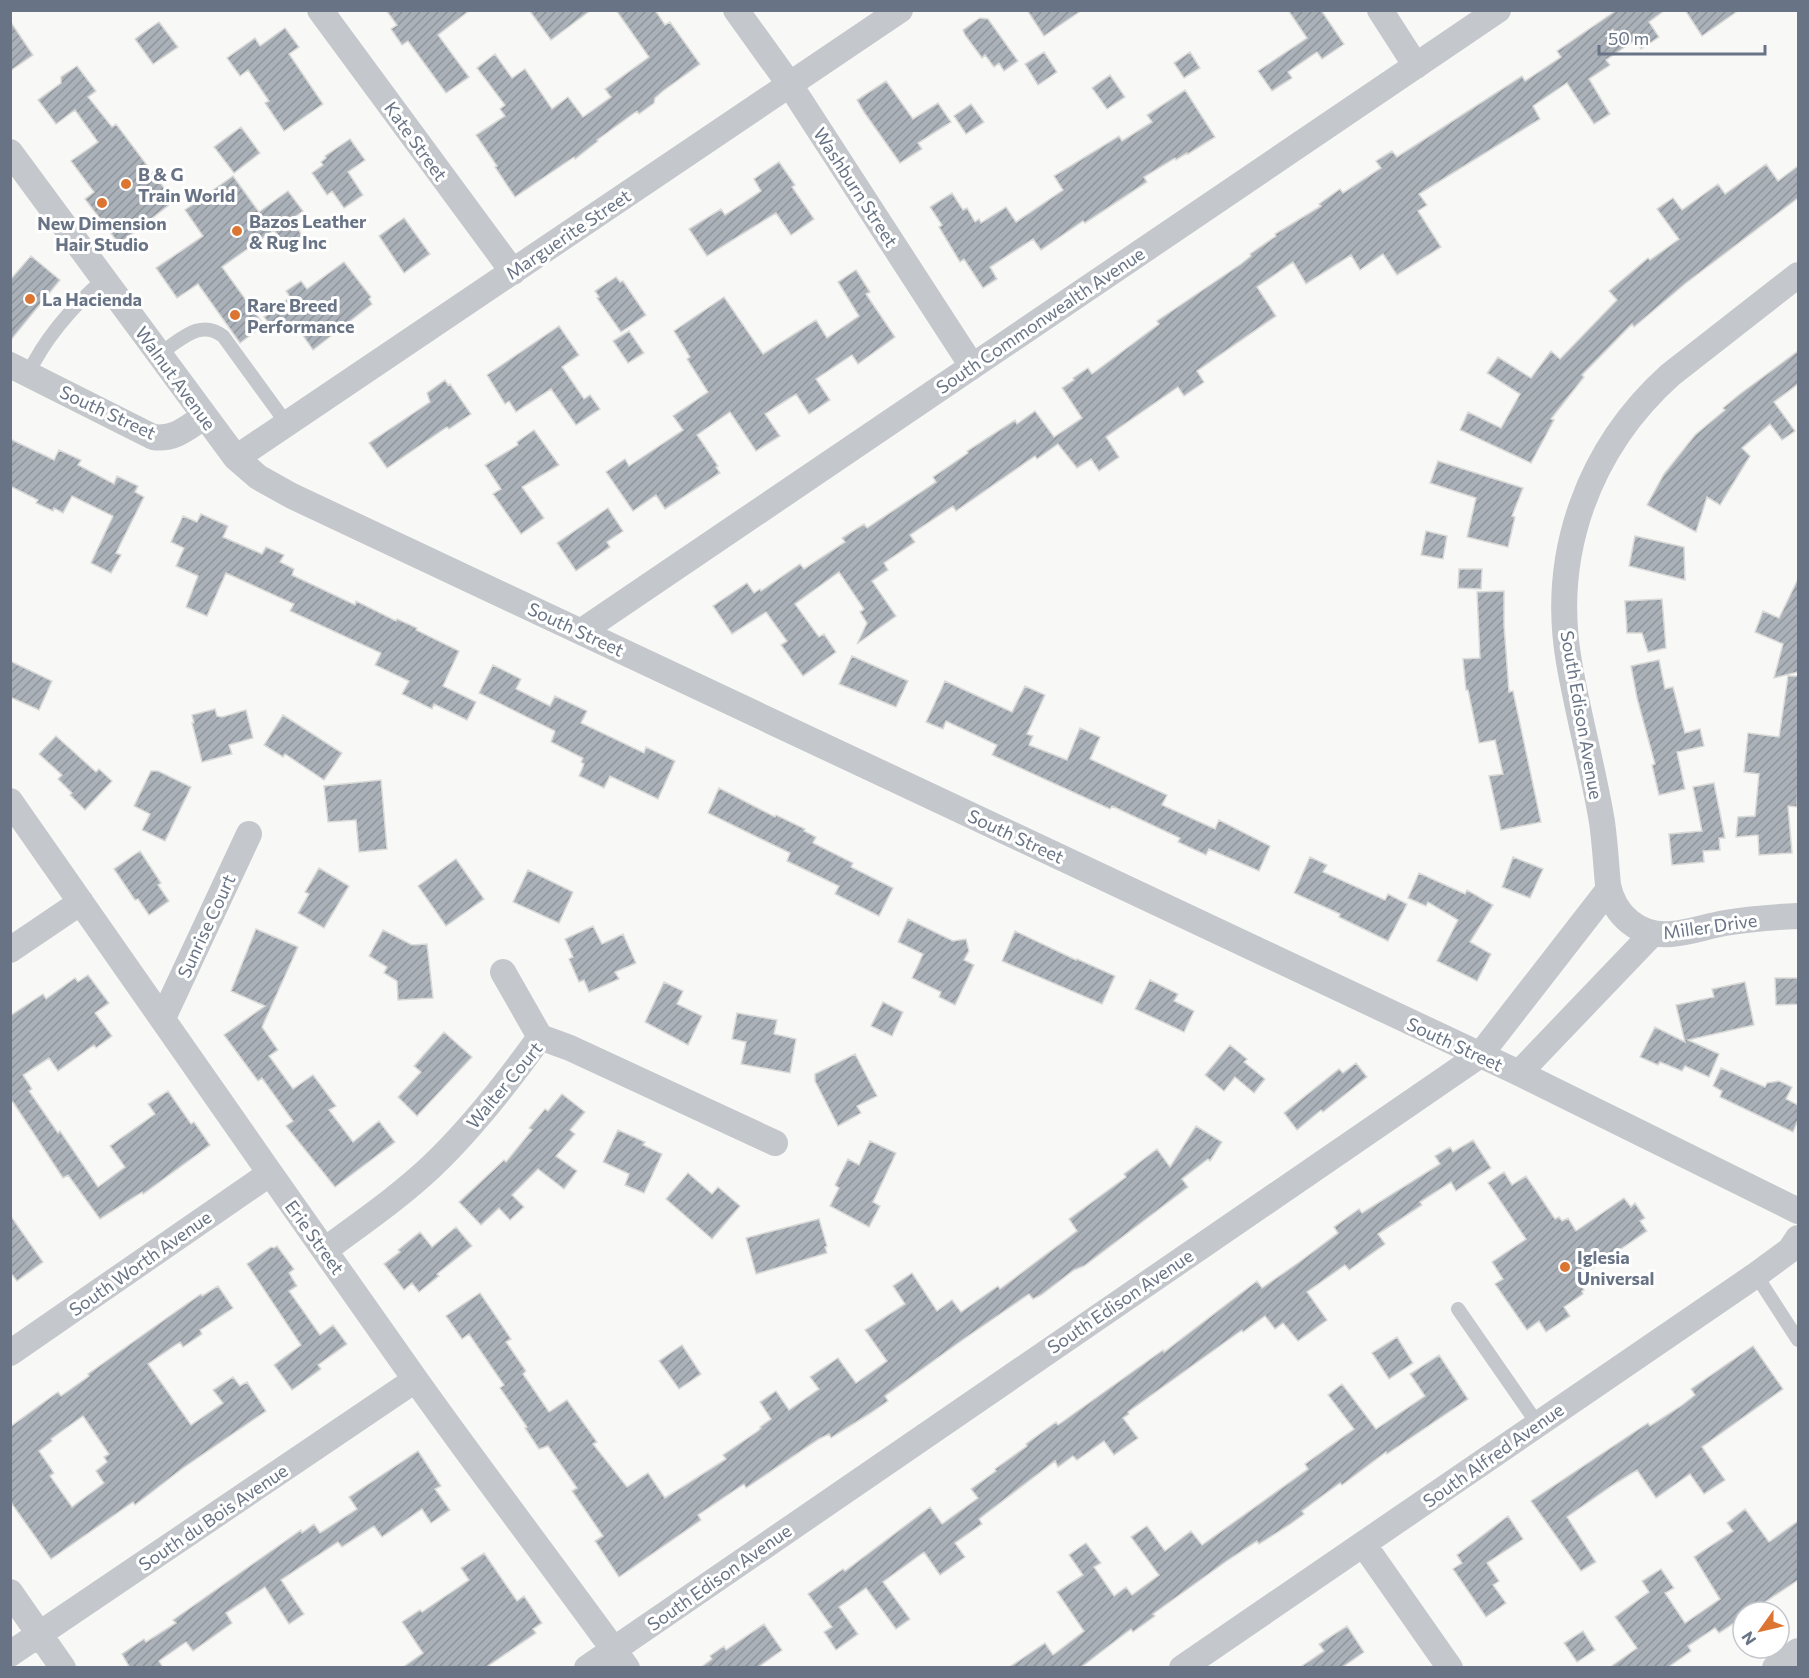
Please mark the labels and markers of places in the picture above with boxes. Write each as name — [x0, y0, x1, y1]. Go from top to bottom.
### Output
place label: B & G Train World — [138, 163, 235, 206]
marker: B & G Train World — [119, 177, 133, 191]
marker: New Dimension Hair Studio — [95, 196, 109, 210]
place label: Bazos Leather & Rug Inc — [249, 210, 367, 253]
place label: New Dimension Hair Studio — [37, 212, 167, 255]
marker: Bazos Leather & Rug Inc — [230, 224, 244, 238]
place label: La Hacienda — [42, 288, 142, 310]
marker: La Hacienda — [23, 292, 37, 306]
place label: Rare Breed Performance — [247, 294, 354, 337]
marker: Rare Breed Performance — [228, 308, 242, 322]
place label: Iglesia Universal — [1577, 1246, 1654, 1289]
marker: Iglesia Universal — [1558, 1260, 1572, 1274]

